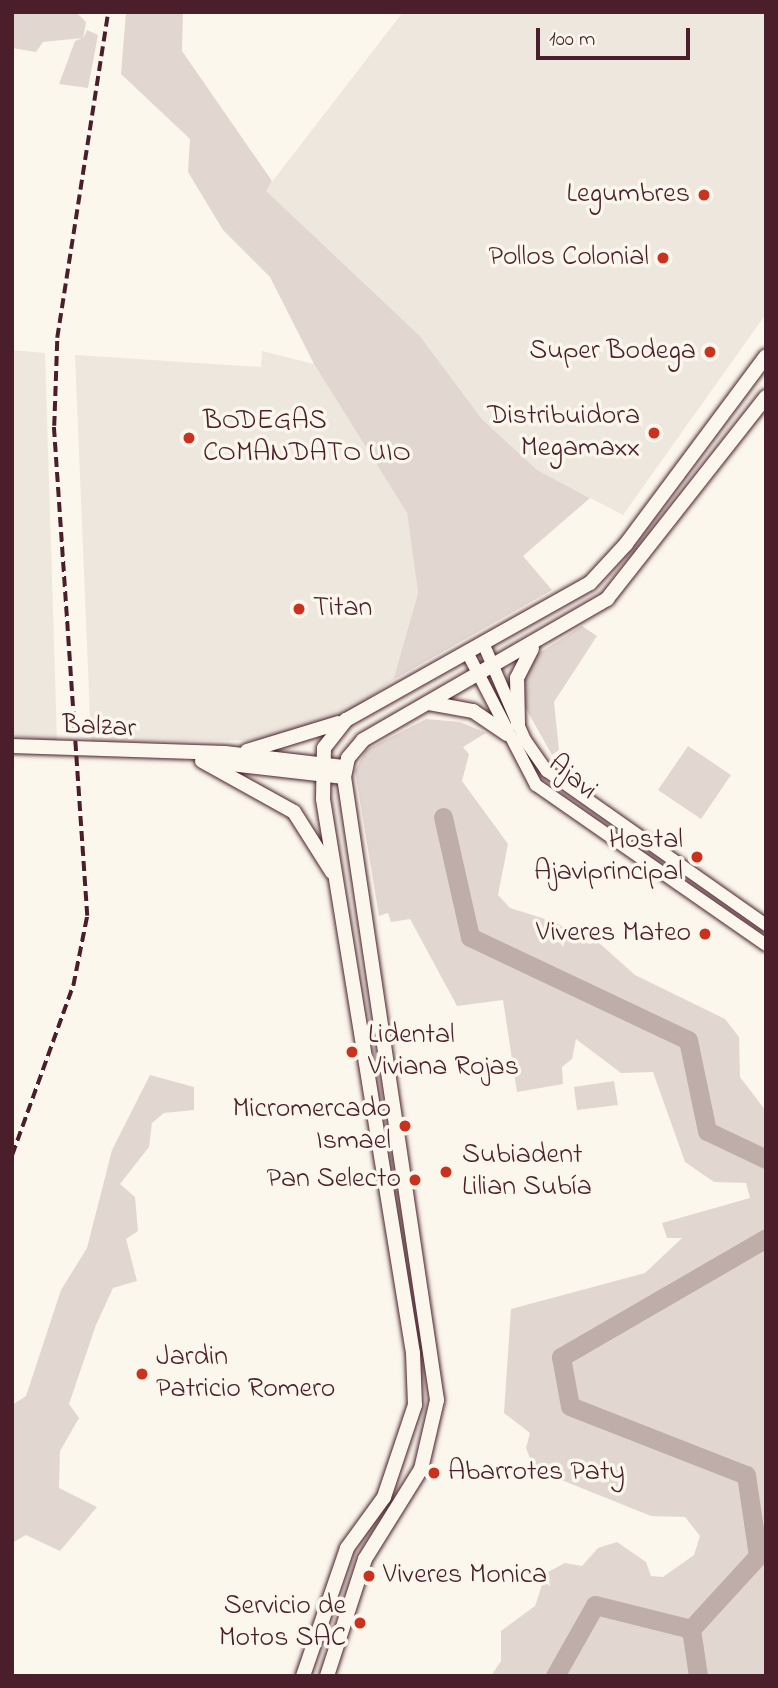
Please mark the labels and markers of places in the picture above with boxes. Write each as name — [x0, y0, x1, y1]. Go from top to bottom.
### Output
place label: Legumbres — [567, 178, 690, 212]
marker: Legumbres — [696, 187, 712, 203]
place label: Pollos Colonial — [489, 241, 649, 275]
marker: Pollos Colonial — [655, 250, 671, 266]
place label: Super Bodega — [529, 335, 696, 369]
marker: Super Bodega — [702, 344, 718, 360]
place label: Distribuidora Megamaxx — [487, 400, 640, 466]
place label: BODEGAS COMANDATO UIO — [203, 405, 411, 471]
marker: Distribuidora Megamaxx — [646, 425, 662, 441]
marker: BODEGAS COMANDATO UIO — [181, 430, 197, 446]
place label: Titan — [313, 592, 372, 626]
marker: Titan — [291, 601, 307, 617]
place label: Hostal Ajaviprincipal — [534, 824, 683, 890]
marker: Hostal Ajaviprincipal — [689, 849, 705, 865]
place label: Viveres Mateo — [536, 917, 691, 951]
marker: Viveres Mateo — [697, 926, 713, 942]
place label: Lidental Viviana Rojas — [368, 1019, 519, 1085]
marker: Lidental Viviana Rojas — [342, 1042, 362, 1062]
place label: Micromercado Ismael — [232, 1093, 391, 1159]
marker: Micromercado Ismael — [397, 1118, 413, 1134]
place label: Subiadent Lilian Subía — [462, 1139, 592, 1205]
marker: Subiadent Lilian Subía — [436, 1162, 456, 1182]
place label: Pan Selecto — [266, 1163, 401, 1197]
marker: Pan Selecto — [407, 1172, 423, 1188]
place label: Jardin Patricio Romero — [156, 1341, 335, 1407]
marker: Jardin Patricio Romero — [134, 1366, 150, 1382]
place label: Abarrotes Paty — [448, 1456, 625, 1490]
marker: Abarrotes Paty — [426, 1465, 442, 1481]
place label: Viveres Monica — [383, 1559, 547, 1593]
marker: Viveres Monica — [361, 1568, 377, 1584]
place label: Servicio de Motos SAC — [219, 1590, 346, 1656]
marker: Servicio de Motos SAC — [352, 1615, 368, 1631]

